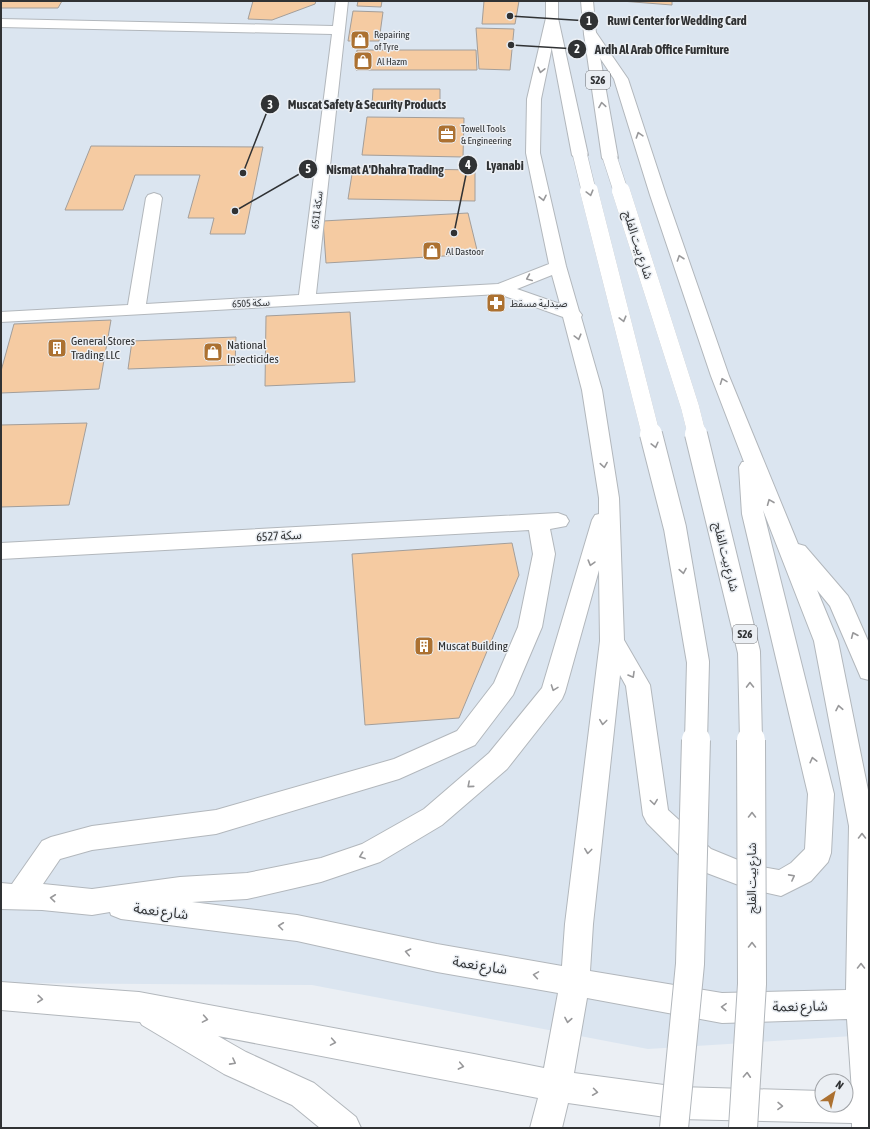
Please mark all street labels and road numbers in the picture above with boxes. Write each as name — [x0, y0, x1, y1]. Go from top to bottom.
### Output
road number: S26 — [586, 71, 610, 89]
street label: سكة 6511 — [309, 190, 325, 230]
street label: شارع بيت الفلج — [618, 209, 656, 281]
street label: سكة 6505 — [232, 297, 270, 309]
street label: شارع بيت الفلج — [709, 521, 741, 594]
street label: سكة 6527 — [256, 528, 302, 544]
road number: S26 — [733, 625, 757, 643]
street label: شارع بيت الفلج — [745, 843, 761, 913]
street label: شارع نعمة — [132, 900, 189, 925]
street label: شارع نعمة — [451, 953, 509, 980]
street label: شارع نعمة — [772, 998, 828, 1017]

